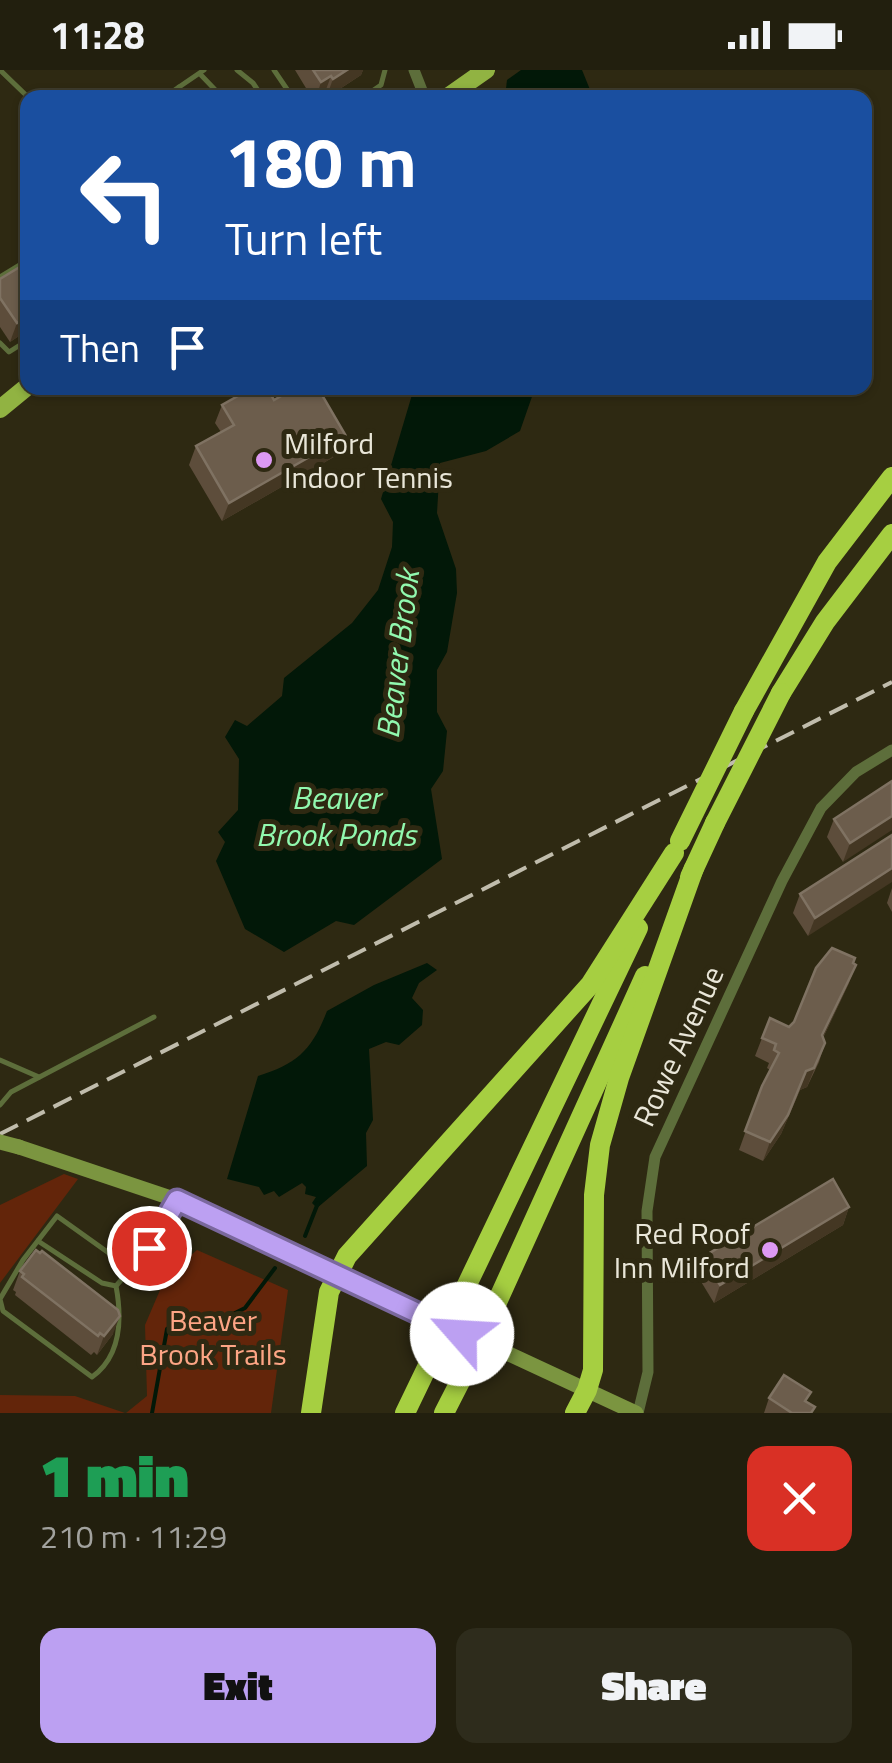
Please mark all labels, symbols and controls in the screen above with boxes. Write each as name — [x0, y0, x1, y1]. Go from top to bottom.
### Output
text: 11:28 — [50, 6, 145, 64]
text: 180 m — [225, 108, 417, 214]
icon: left — [60, 130, 190, 260]
text: Turn left — [225, 204, 382, 272]
text: Then — [60, 319, 140, 377]
icon: arrive — [160, 320, 215, 375]
place label: Milford Indoor Tennis — [284, 420, 453, 500]
marker: Milford Indoor Tennis — [253, 449, 275, 471]
water label: Beaver Brook — [363, 563, 432, 741]
water label: Beaver Brook Ponds — [256, 773, 418, 858]
street label: Rowe Avenue — [621, 958, 735, 1134]
pin — [107, 1206, 192, 1291]
place label: Red Roof Inn Milford — [614, 1210, 750, 1290]
icon: arrive — [122, 1221, 177, 1276]
marker: Red Roof Inn Milford — [759, 1239, 781, 1261]
position arrow — [410, 1282, 514, 1386]
park label: Beaver Brook Trails — [139, 1297, 287, 1377]
text: 1 min — [40, 1429, 189, 1520]
button: close — [747, 1446, 852, 1551]
text: 210 m · 11:29 — [40, 1512, 227, 1560]
button: Exit — [40, 1628, 436, 1743]
button: Share — [456, 1628, 852, 1743]

